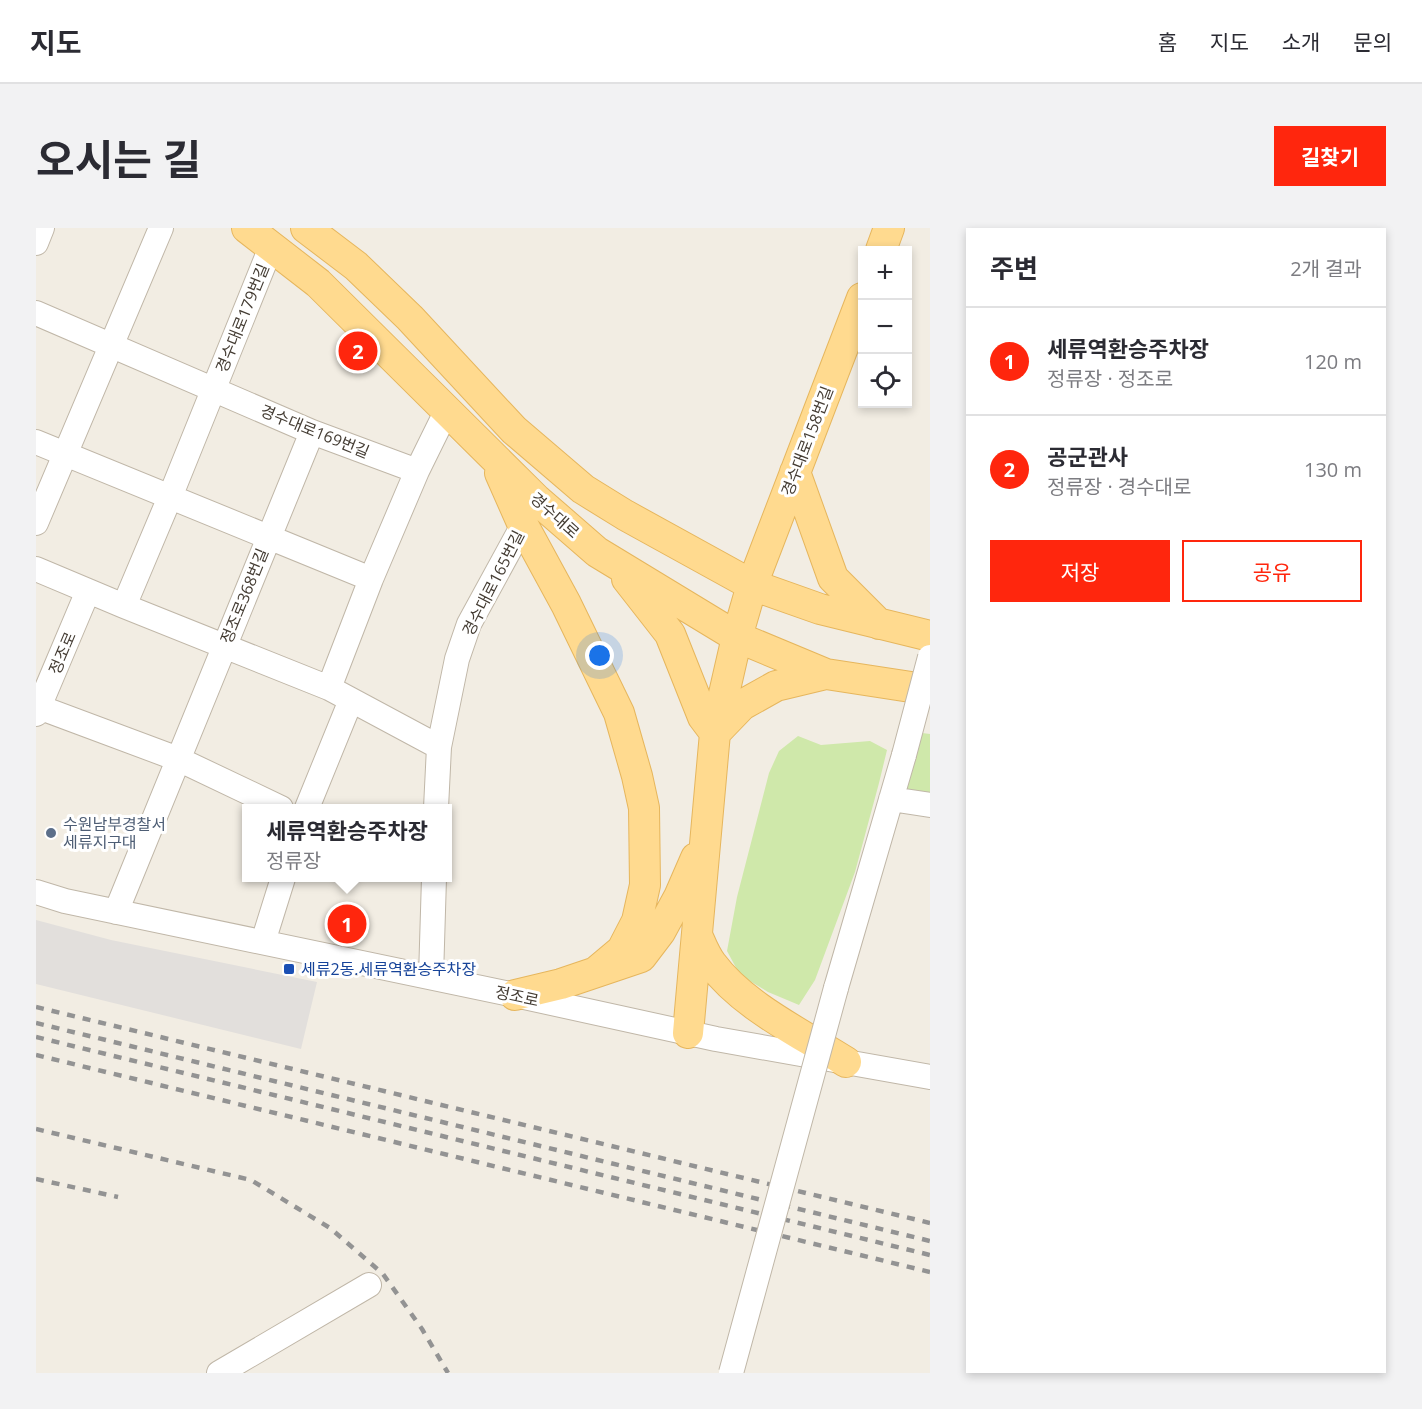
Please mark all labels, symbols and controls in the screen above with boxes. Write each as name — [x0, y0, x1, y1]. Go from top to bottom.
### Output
text: 지도 — [30, 23, 82, 61]
text: 홈 — [1158, 28, 1177, 56]
text: 지도 — [1210, 28, 1249, 56]
text: 소개 — [1282, 28, 1320, 56]
text: 문의 — [1353, 28, 1392, 56]
button: 길찾기 — [1274, 126, 1386, 186]
text: 오시는 길 — [36, 130, 201, 187]
map controls — [858, 246, 912, 408]
button: + — [858, 246, 912, 300]
text: 주변 — [990, 250, 1038, 286]
text: 2개 결과 — [1290, 255, 1362, 282]
street label: 경수대로179번길 — [210, 260, 274, 376]
button: − — [858, 300, 912, 354]
pin: 2 — [338, 328, 378, 374]
text: 세류역환승주차장 — [1047, 333, 1209, 363]
text: 1 — [1004, 348, 1015, 375]
text: 120 m — [1304, 348, 1362, 375]
button: locate — [858, 354, 912, 408]
text: 정류장 · 정조로 — [1047, 365, 1173, 392]
street label: 경수대로158번길 — [776, 383, 838, 499]
street label: 경수대로169번길 — [257, 399, 373, 463]
text: 공군관사 — [1047, 441, 1128, 471]
text: 2 — [1004, 456, 1015, 483]
text: 130 m — [1304, 456, 1362, 483]
text: 정류장 · 경수대로 — [1047, 473, 1191, 500]
street label: 경수대로 — [526, 487, 584, 543]
street label: 경수대로165번길 — [457, 526, 529, 640]
button: 저장 — [990, 540, 1170, 602]
button: 공유 — [1182, 540, 1362, 602]
street label: 정조로368번길 — [215, 545, 273, 647]
street label: 정조로 — [43, 628, 81, 678]
your location — [585, 641, 614, 670]
popup — [242, 804, 452, 882]
place label: 수원남부경찰서 세류지구대 — [63, 813, 166, 853]
text: 세류역환승주차장 — [266, 815, 428, 845]
marker: 수원남부경찰서 세류지구대 — [44, 826, 58, 840]
text: 정류장 — [266, 847, 321, 874]
pin: 1 — [328, 902, 366, 946]
place label: 세류2동.세류역환승주차장 — [301, 958, 477, 980]
marker: 세류2동.세류역환승주차장 — [282, 962, 296, 976]
street label: 정조로 — [493, 981, 541, 1011]

